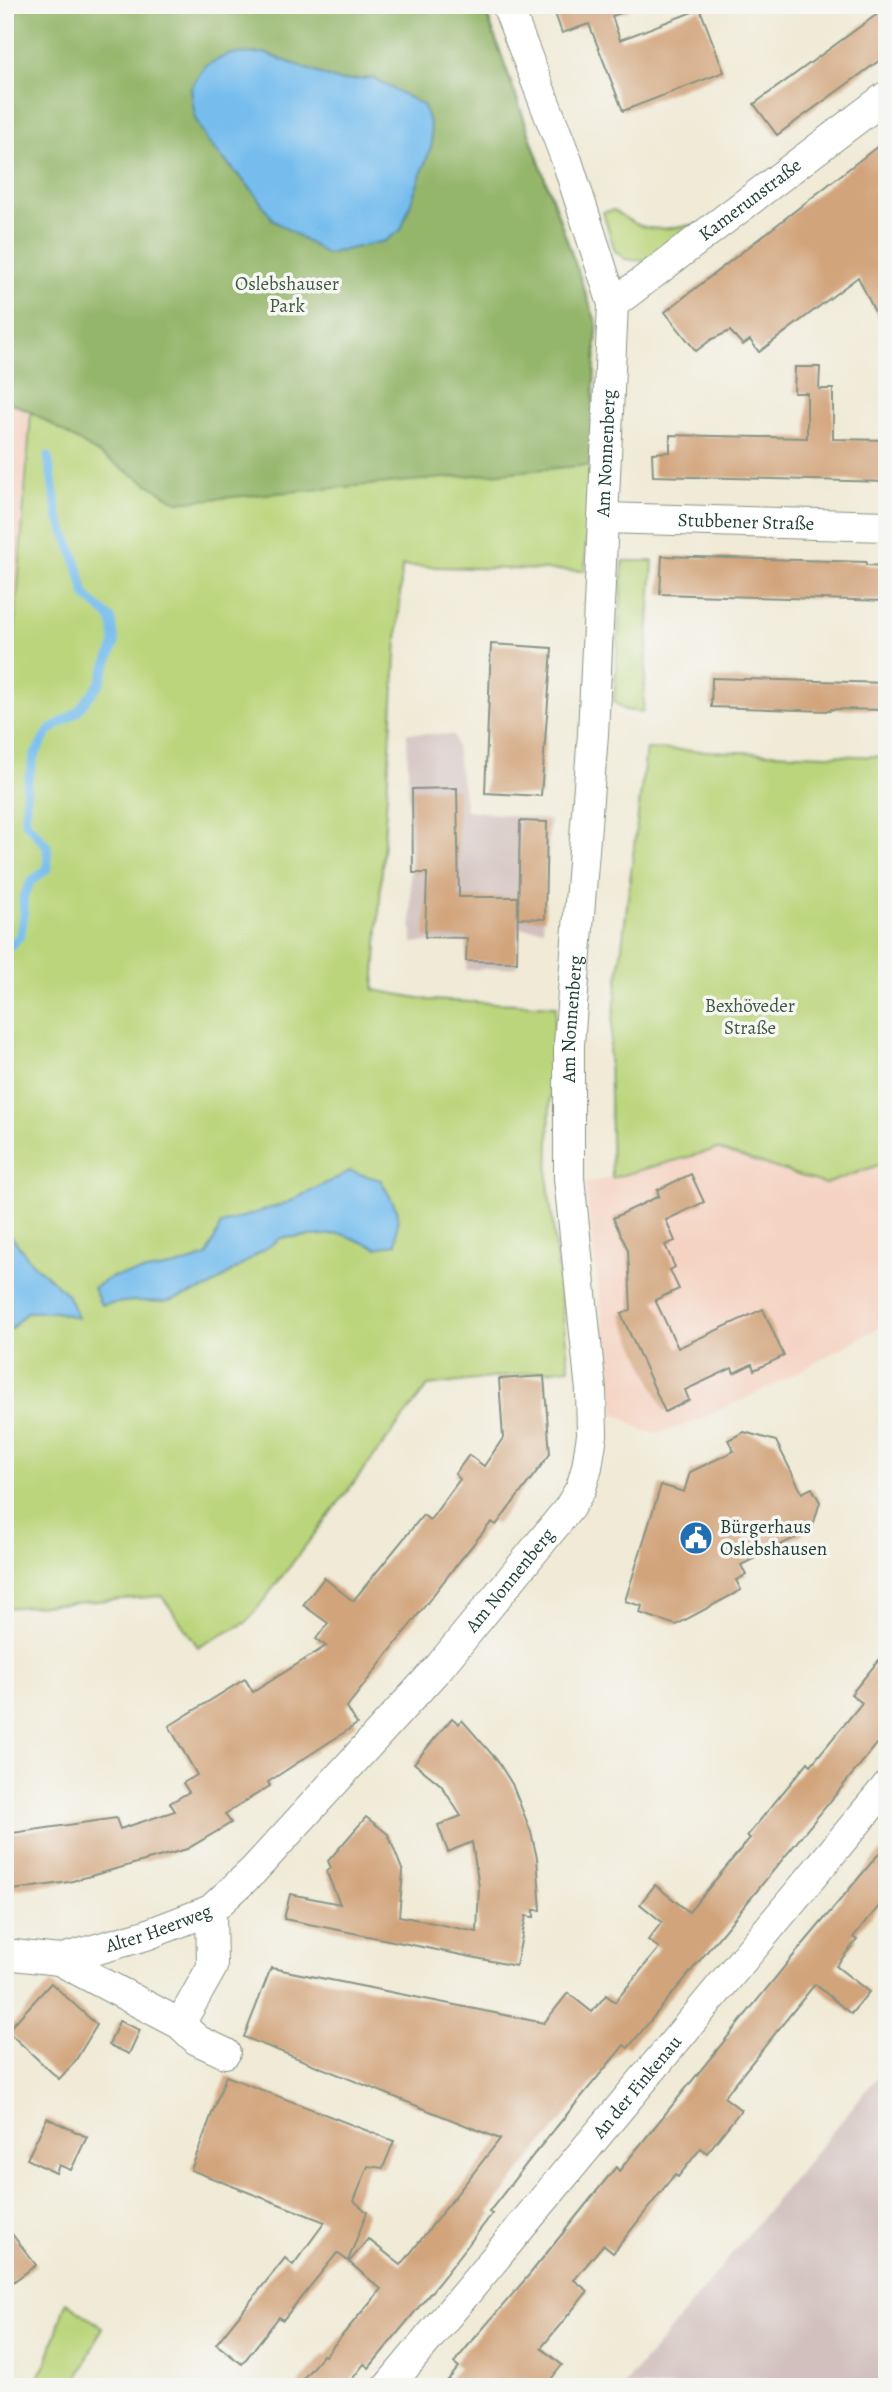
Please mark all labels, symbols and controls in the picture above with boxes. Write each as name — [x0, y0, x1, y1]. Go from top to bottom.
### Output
street label: Kamerunstraße — [693, 153, 807, 247]
park label: Oslebshauser Park — [235, 271, 339, 319]
street label: Am Nonnenberg — [590, 388, 622, 519]
street label: Stubbener Straße — [677, 507, 815, 537]
street label: Am Nonnenberg — [556, 954, 589, 1084]
park label: Bexhöveder Straße — [705, 993, 795, 1041]
place label: Bürgerhaus Oslebshausen — [720, 1514, 827, 1562]
public building icon: Bürgerhaus Oslebshausen — [677, 1519, 715, 1557]
street label: Am Nonnenberg — [459, 1522, 561, 1639]
street label: Alter Heerweg — [102, 1898, 216, 1959]
street label: An der Finkenau — [586, 2029, 688, 2145]

